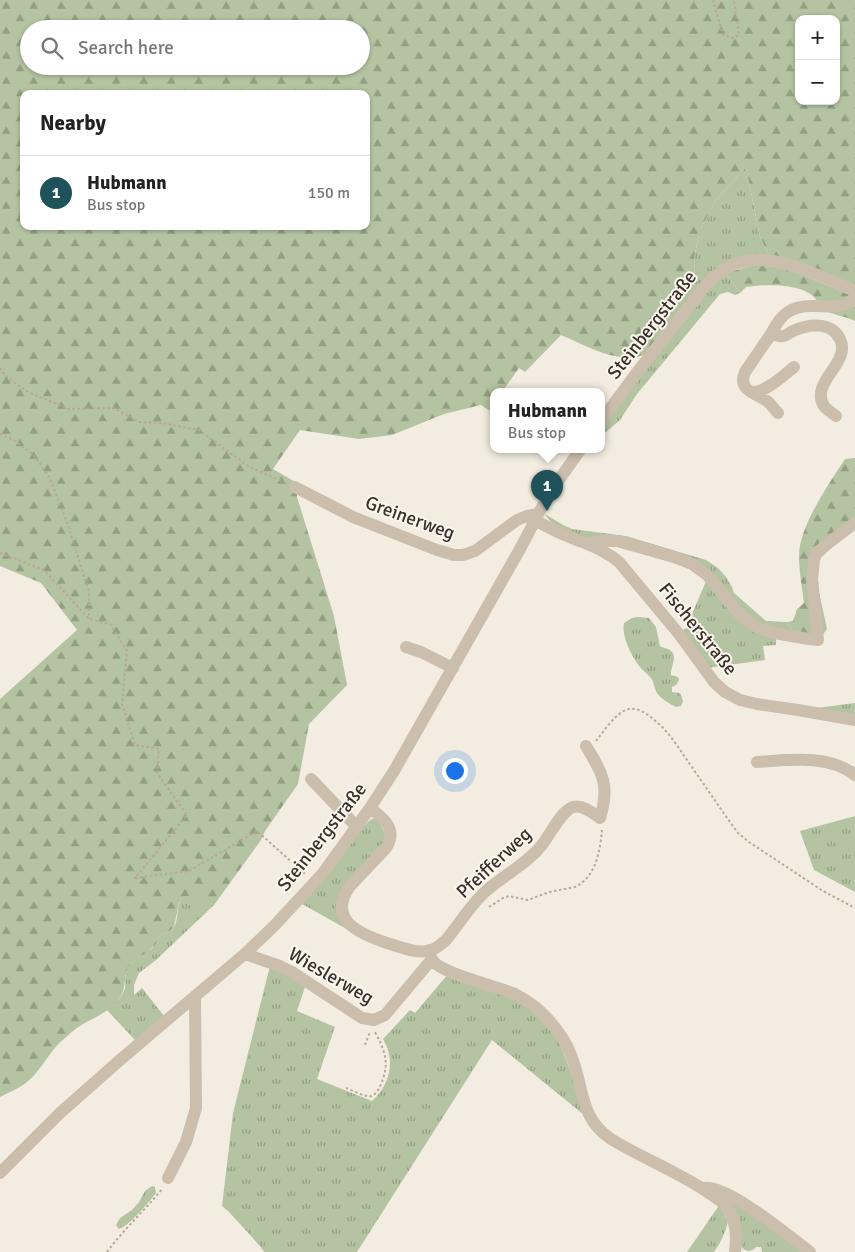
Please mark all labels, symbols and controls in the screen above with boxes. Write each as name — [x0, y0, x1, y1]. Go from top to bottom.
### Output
map controls — [795, 15, 840, 105]
button: + — [795, 15, 840, 60]
search box — [20, 20, 370, 75]
icon: search — [38, 34, 66, 62]
text: Search here — [78, 36, 174, 60]
button: − — [795, 60, 840, 105]
text: Nearby — [40, 110, 106, 136]
text: Hubmann — [87, 171, 167, 195]
text: 1 — [52, 183, 60, 203]
text: 150 m — [308, 183, 350, 203]
text: Bus stop — [87, 195, 145, 215]
street label: Steinbergstraße — [602, 266, 702, 384]
popup — [490, 388, 605, 453]
text: Hubmann — [508, 399, 587, 423]
text: Bus stop — [508, 423, 566, 443]
pin: 1 — [531, 470, 563, 511]
street label: Greinerweg — [362, 491, 458, 545]
street label: Fischerstraße — [653, 578, 743, 680]
your location — [442, 758, 468, 784]
street label: Steinbergstraße — [272, 778, 372, 896]
street label: Pfeifferweg — [452, 822, 536, 904]
street label: Wieslerweg — [284, 942, 378, 1010]

